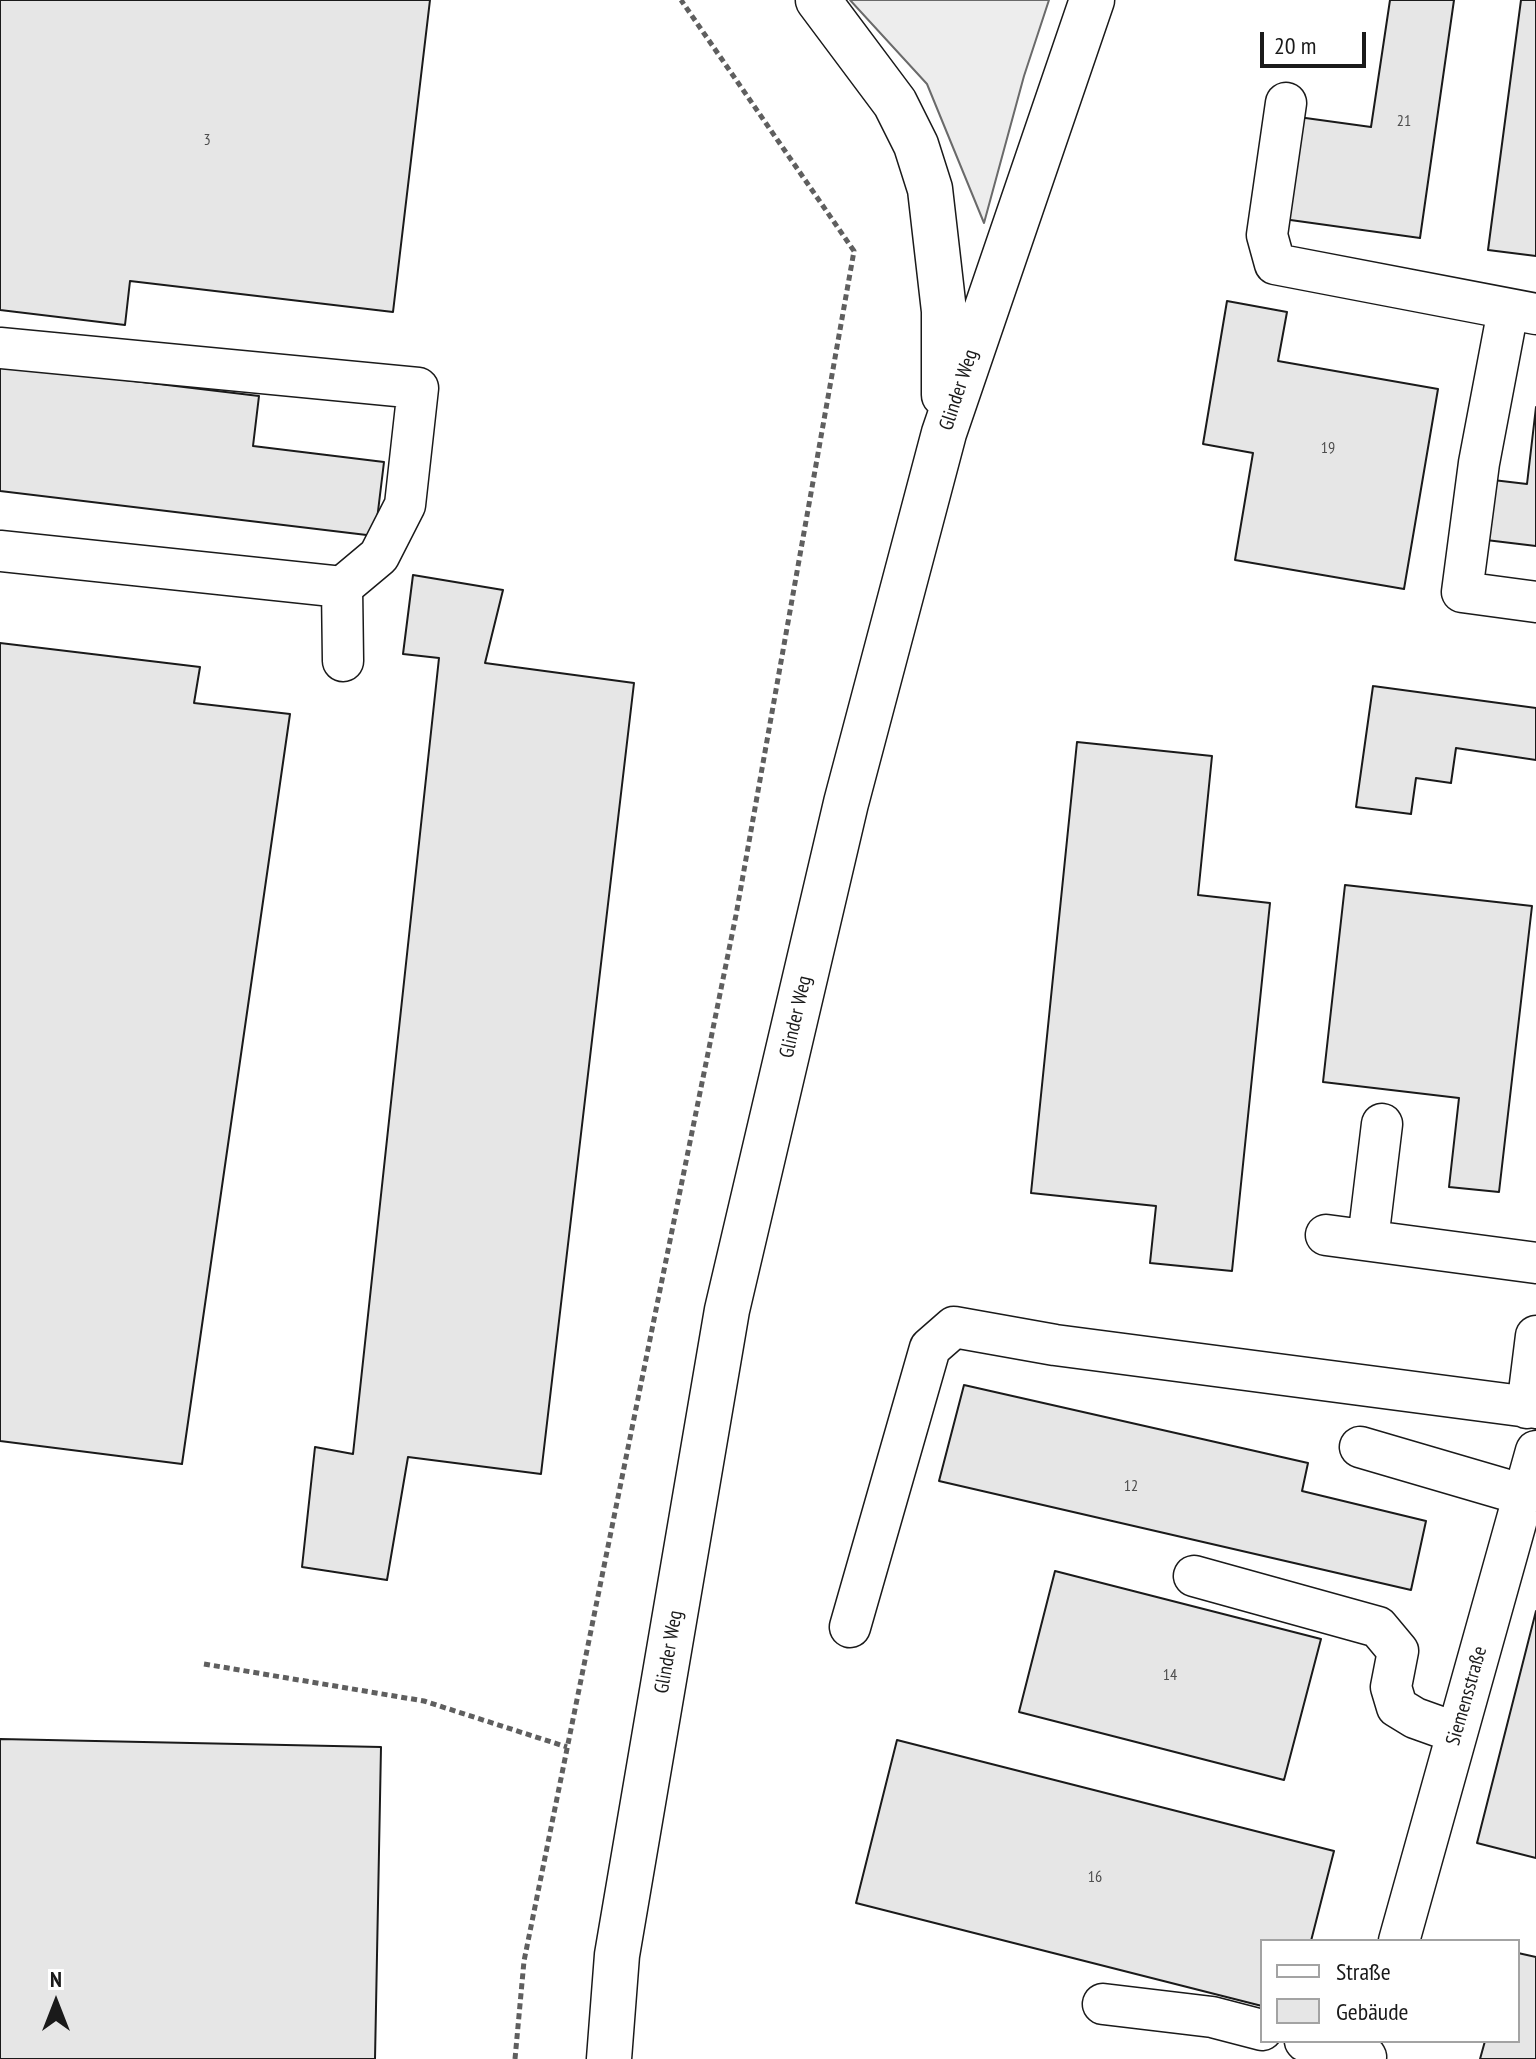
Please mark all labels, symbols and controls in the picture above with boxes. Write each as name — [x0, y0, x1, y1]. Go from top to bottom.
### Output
scale bar — [1264, 16, 1370, 66]
text: 20 m — [1274, 30, 1316, 61]
house number: 21 — [1397, 111, 1411, 131]
house number: 3 — [203, 130, 211, 150]
street label: Glinder Weg — [935, 346, 983, 434]
house number: 19 — [1321, 438, 1335, 458]
street label: Glinder Weg — [775, 974, 817, 1060]
house number: 12 — [1124, 1476, 1138, 1496]
street label: Glinder Weg — [650, 1609, 688, 1695]
street label: Siemensstraße — [1441, 1644, 1493, 1748]
house number: 14 — [1163, 1665, 1177, 1685]
house number: 16 — [1088, 1867, 1102, 1887]
legend — [1260, 1939, 1520, 2043]
text: Straße — [1336, 1956, 1391, 1987]
north arrow — [16, 1963, 96, 2043]
text: N — [50, 1965, 62, 1993]
text: Gebäude — [1336, 1996, 1408, 2027]

